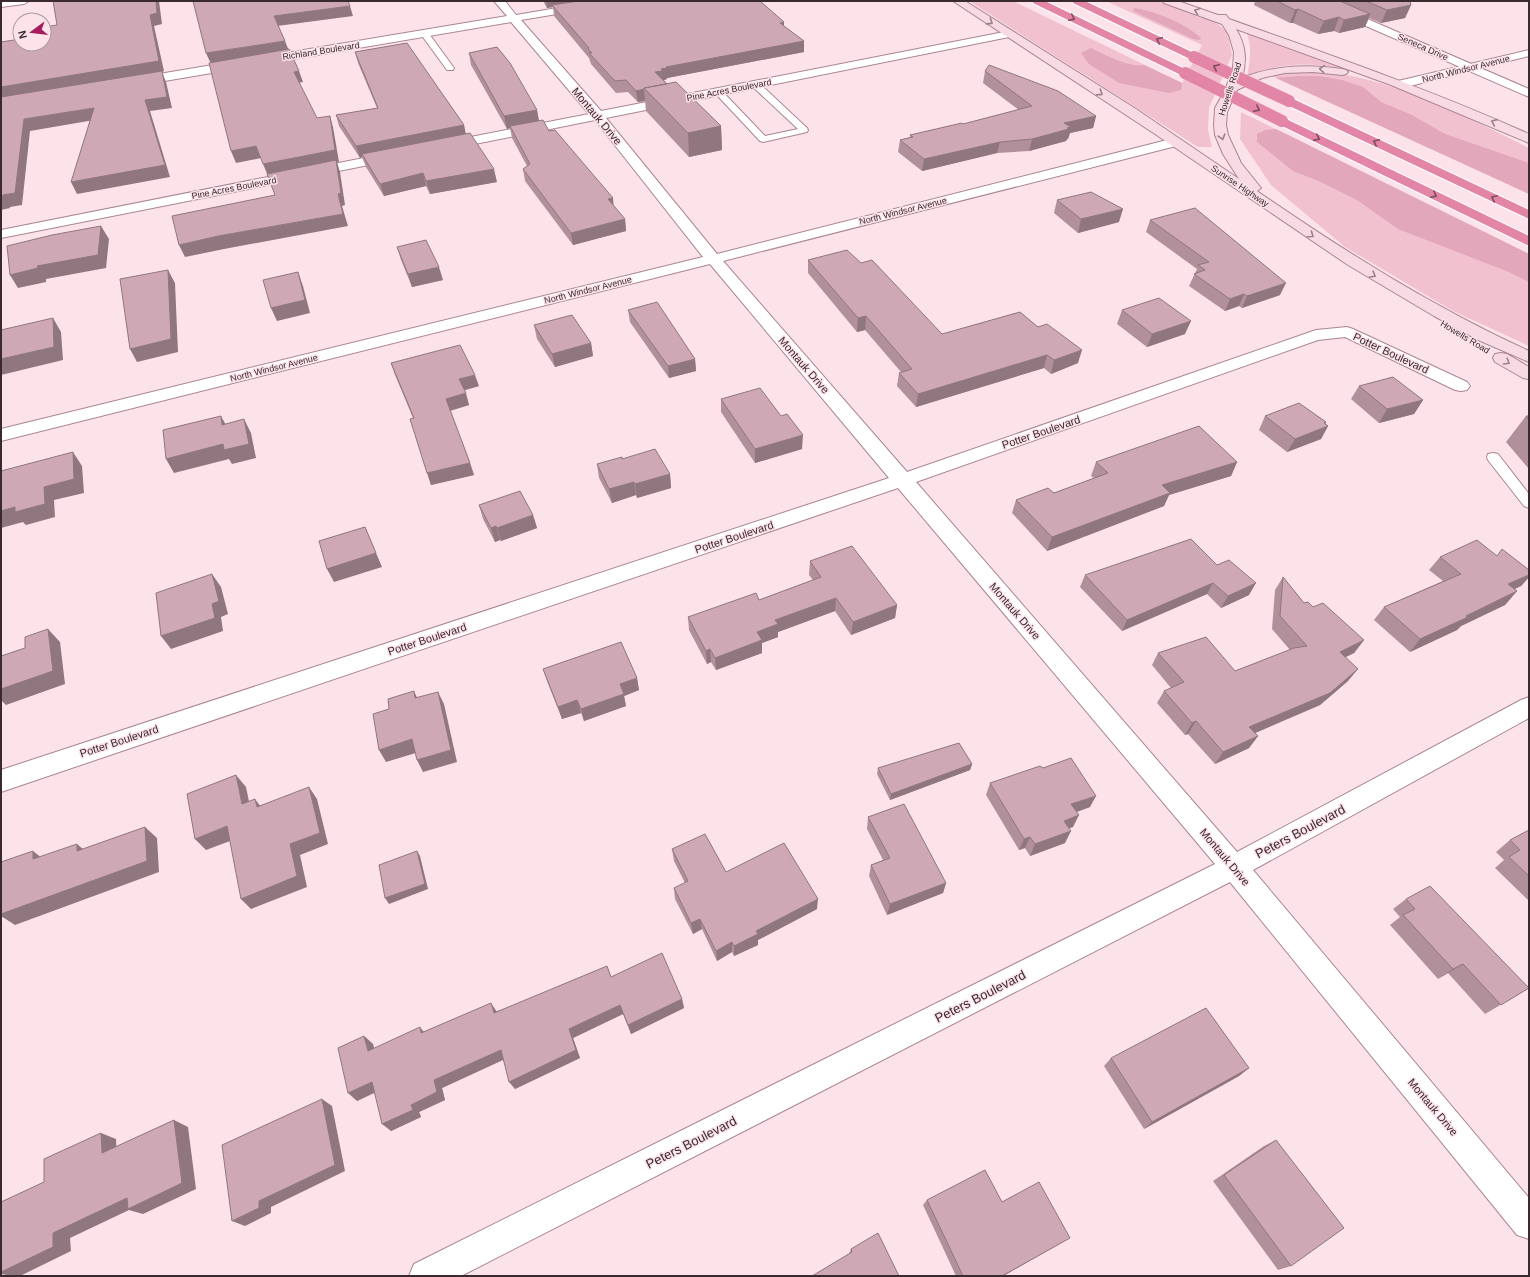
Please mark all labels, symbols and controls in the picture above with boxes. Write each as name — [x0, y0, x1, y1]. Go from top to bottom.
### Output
one-way arrow — [1193, 8, 1200, 16]
north arrow — [12, 12, 52, 52]
one-way arrow — [1068, 13, 1076, 21]
one-way arrow — [986, 17, 993, 24]
text: N — [16, 29, 29, 40]
street label: Seneca Drive — [1396, 31, 1450, 63]
one-way arrow — [1155, 37, 1163, 45]
street label: Richland Boulevard — [282, 40, 360, 62]
street label: North Windsor Avenue — [1421, 53, 1511, 85]
street label: Howells Road — [1217, 61, 1243, 117]
one-way arrow — [1212, 64, 1220, 72]
one-way arrow — [1319, 65, 1325, 74]
street label: Pine Acres Boulevard — [686, 77, 772, 103]
street label: Montauk Drive — [570, 85, 624, 147]
one-way arrow — [1096, 88, 1103, 95]
one-way arrow — [1253, 104, 1261, 112]
one-way arrow — [1490, 119, 1498, 127]
one-way arrow — [1217, 133, 1226, 140]
one-way arrow — [1313, 133, 1320, 141]
one-way arrow — [1373, 139, 1381, 147]
street label: Sunrise Highway — [1209, 163, 1271, 209]
street label: Pine Acres Boulevard — [191, 175, 277, 201]
one-way arrow — [1430, 190, 1437, 198]
street label: North Windsor Avenue — [858, 195, 948, 227]
one-way arrow — [1490, 195, 1498, 203]
one-way arrow — [1307, 230, 1314, 237]
one-way arrow — [1369, 271, 1376, 278]
street label: North Windsor Avenue — [543, 274, 633, 306]
street label: Howells Road — [1439, 318, 1491, 356]
street label: Potter Boulevard — [1351, 330, 1431, 376]
street label: Montauk Drive — [776, 334, 832, 396]
street label: North Windsor Avenue — [229, 352, 319, 384]
one-way arrow — [1503, 357, 1510, 364]
street label: Potter Boulevard — [1000, 413, 1082, 451]
street label: Potter Boulevard — [693, 519, 775, 555]
street label: Montauk Drive — [987, 580, 1043, 642]
street label: Potter Boulevard — [386, 621, 468, 657]
street label: Potter Boulevard — [78, 723, 160, 759]
street label: Peters Boulevard — [1253, 801, 1348, 861]
street label: Montauk Drive — [1198, 826, 1252, 888]
street label: Peters Boulevard — [932, 967, 1028, 1026]
street label: Montauk Drive — [1406, 1076, 1460, 1138]
street label: Peters Boulevard — [643, 1113, 739, 1172]

